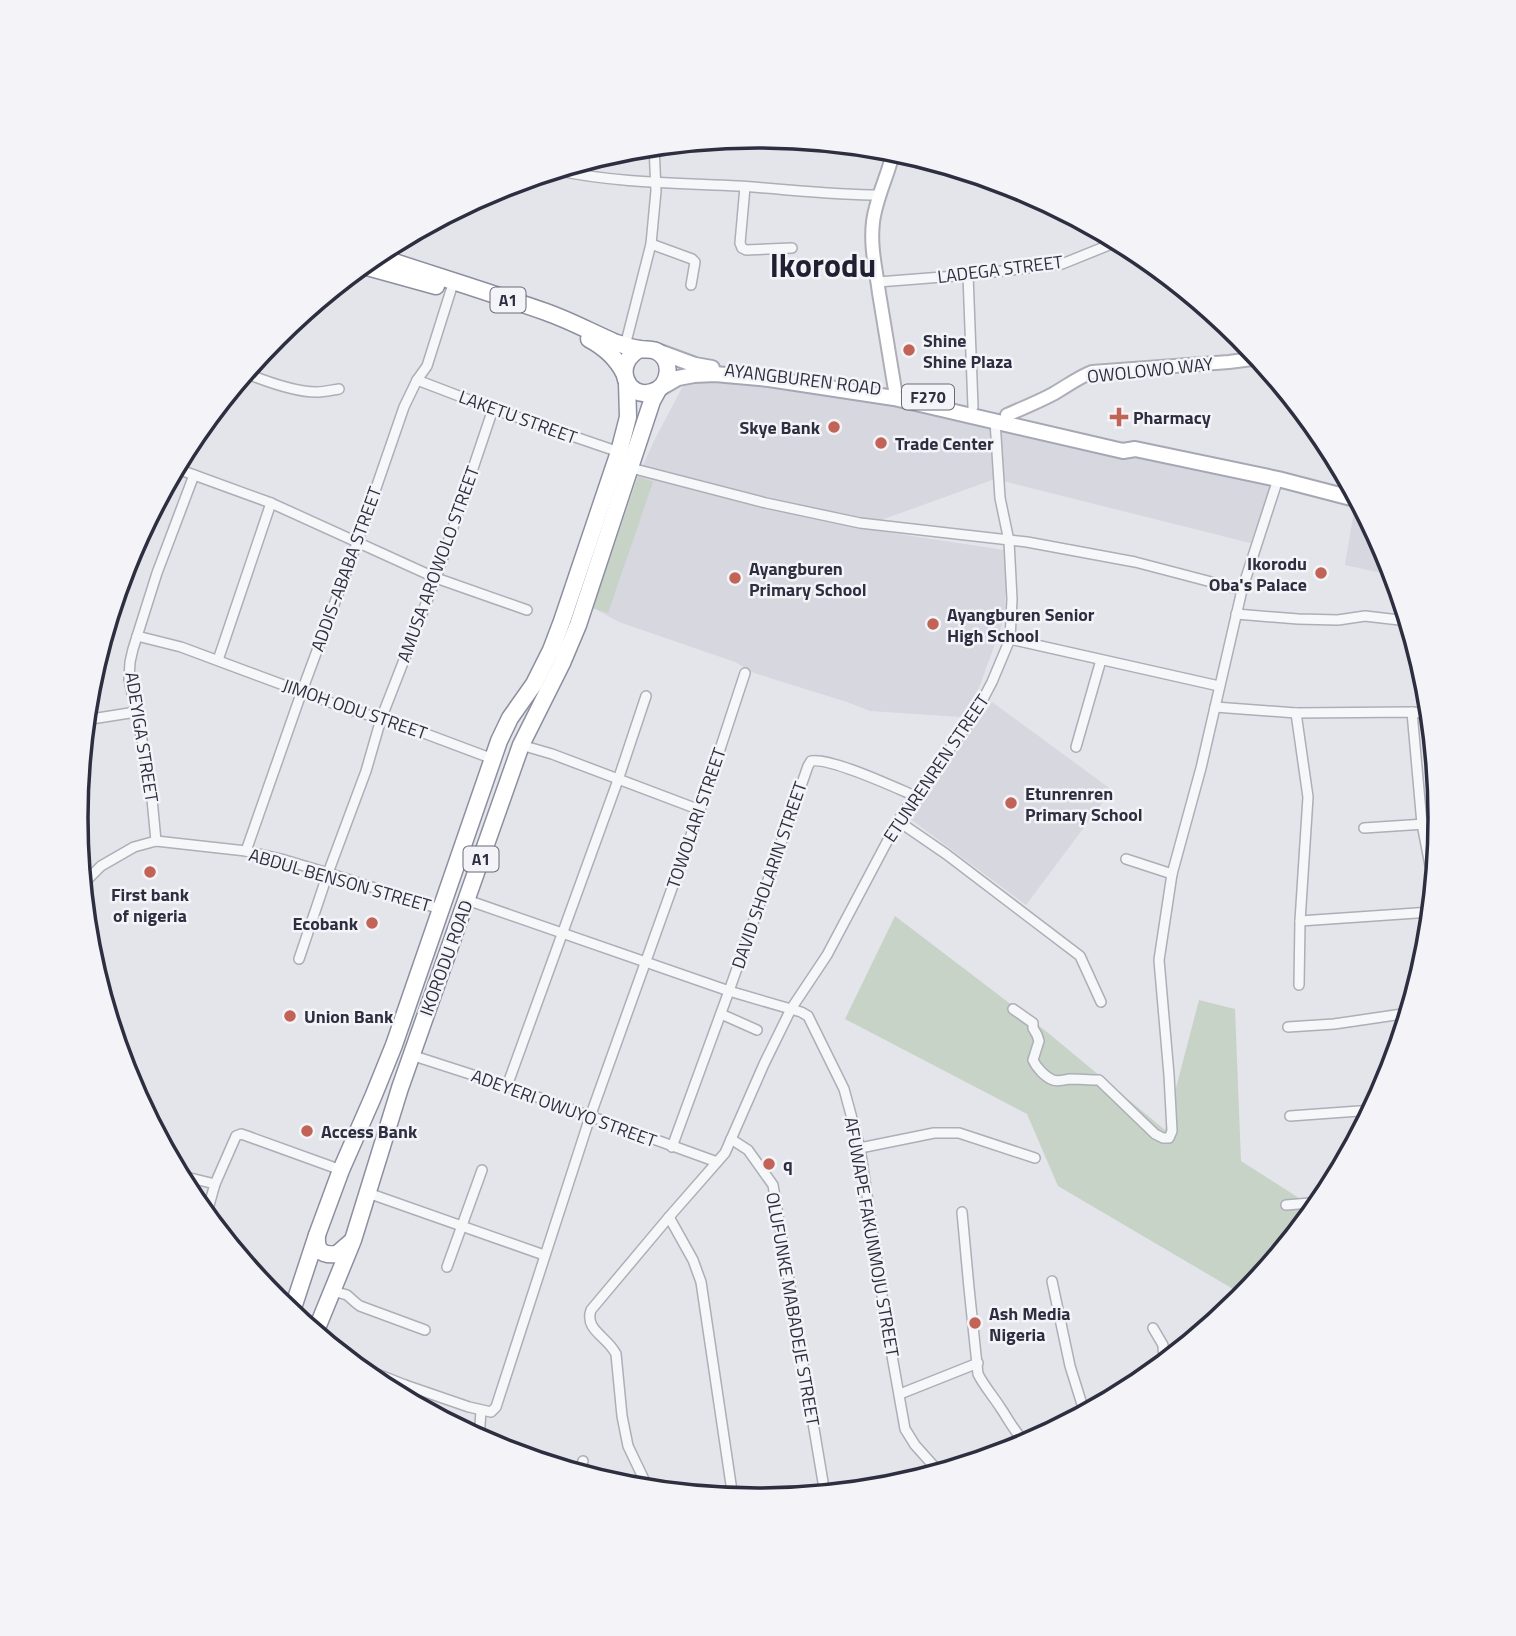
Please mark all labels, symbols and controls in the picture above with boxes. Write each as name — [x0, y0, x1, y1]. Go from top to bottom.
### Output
district label: Ikorodu — [770, 241, 876, 289]
street label: LADEGA STREET — [936, 248, 1065, 290]
road number: A1 — [490, 288, 526, 312]
place label: Shine Shine Plaza — [923, 327, 1013, 375]
marker: Shine Shine Plaza — [901, 342, 917, 358]
street label: OWOLOWO WAY — [1086, 350, 1215, 390]
street label: AYANGBUREN ROAD — [723, 356, 883, 402]
street label: LAKETU STREET — [455, 383, 581, 451]
road number: F270 — [902, 384, 954, 410]
place label: Pharmacy — [1133, 404, 1211, 431]
marker: Pharmacy — [1111, 409, 1127, 425]
place label: Skye Bank — [740, 414, 821, 441]
marker: Skye Bank — [826, 419, 842, 435]
place label: Trade Center — [895, 430, 994, 457]
marker: Trade Center — [873, 435, 889, 451]
street label: AMUSA AROWOLO STREET — [390, 462, 486, 666]
street label: ADDIS-ABABA STREET — [304, 482, 389, 655]
place label: Ikorodu Oba's Palace — [1209, 550, 1307, 598]
place label: Ayangburen Primary School — [749, 555, 867, 603]
marker: Ikorodu Oba's Palace — [1313, 565, 1329, 581]
marker: Ayangburen Primary School — [727, 570, 743, 586]
place label: Ayangburen Senior High School — [947, 601, 1095, 649]
marker: Ayangburen Senior High School — [925, 616, 941, 632]
street label: ADEYIGA STREET — [118, 670, 166, 805]
street label: JIMOH ODU STREET — [279, 672, 431, 747]
street label: ETUNRENREN STREET — [876, 688, 996, 847]
street label: TOWOLARI STREET — [659, 743, 733, 892]
street label: DAVID SHOLARIN STREET — [724, 777, 814, 972]
place label: Etunrenren Primary School — [1025, 780, 1143, 828]
marker: Etunrenren Primary School — [1003, 795, 1019, 811]
street label: ABDUL BENSON STREET — [246, 841, 435, 919]
road number: A1 — [463, 846, 498, 872]
marker: First bank of nigeria — [142, 864, 158, 880]
place label: First bank of nigeria — [111, 881, 190, 929]
street label: IKORODU ROAD — [413, 896, 479, 1020]
place label: Ecobank — [292, 910, 359, 937]
marker: Ecobank — [364, 915, 380, 931]
place label: Union Bank — [304, 1003, 394, 1030]
marker: Union Bank — [282, 1008, 298, 1024]
street label: ADEYERI OWUYO STREET — [468, 1062, 661, 1154]
street label: AFUWAPE FAKUNMOJU STREET — [838, 1115, 907, 1360]
place label: Access Bank — [321, 1118, 418, 1145]
marker: Access Bank — [299, 1123, 315, 1139]
place label: q — [783, 1151, 793, 1178]
marker: q — [761, 1156, 777, 1172]
street label: OLUFUNKE MABADEJE STREET — [759, 1190, 827, 1429]
place label: Ash Media Nigeria — [989, 1300, 1071, 1348]
marker: Ash Media Nigeria — [967, 1315, 983, 1331]

